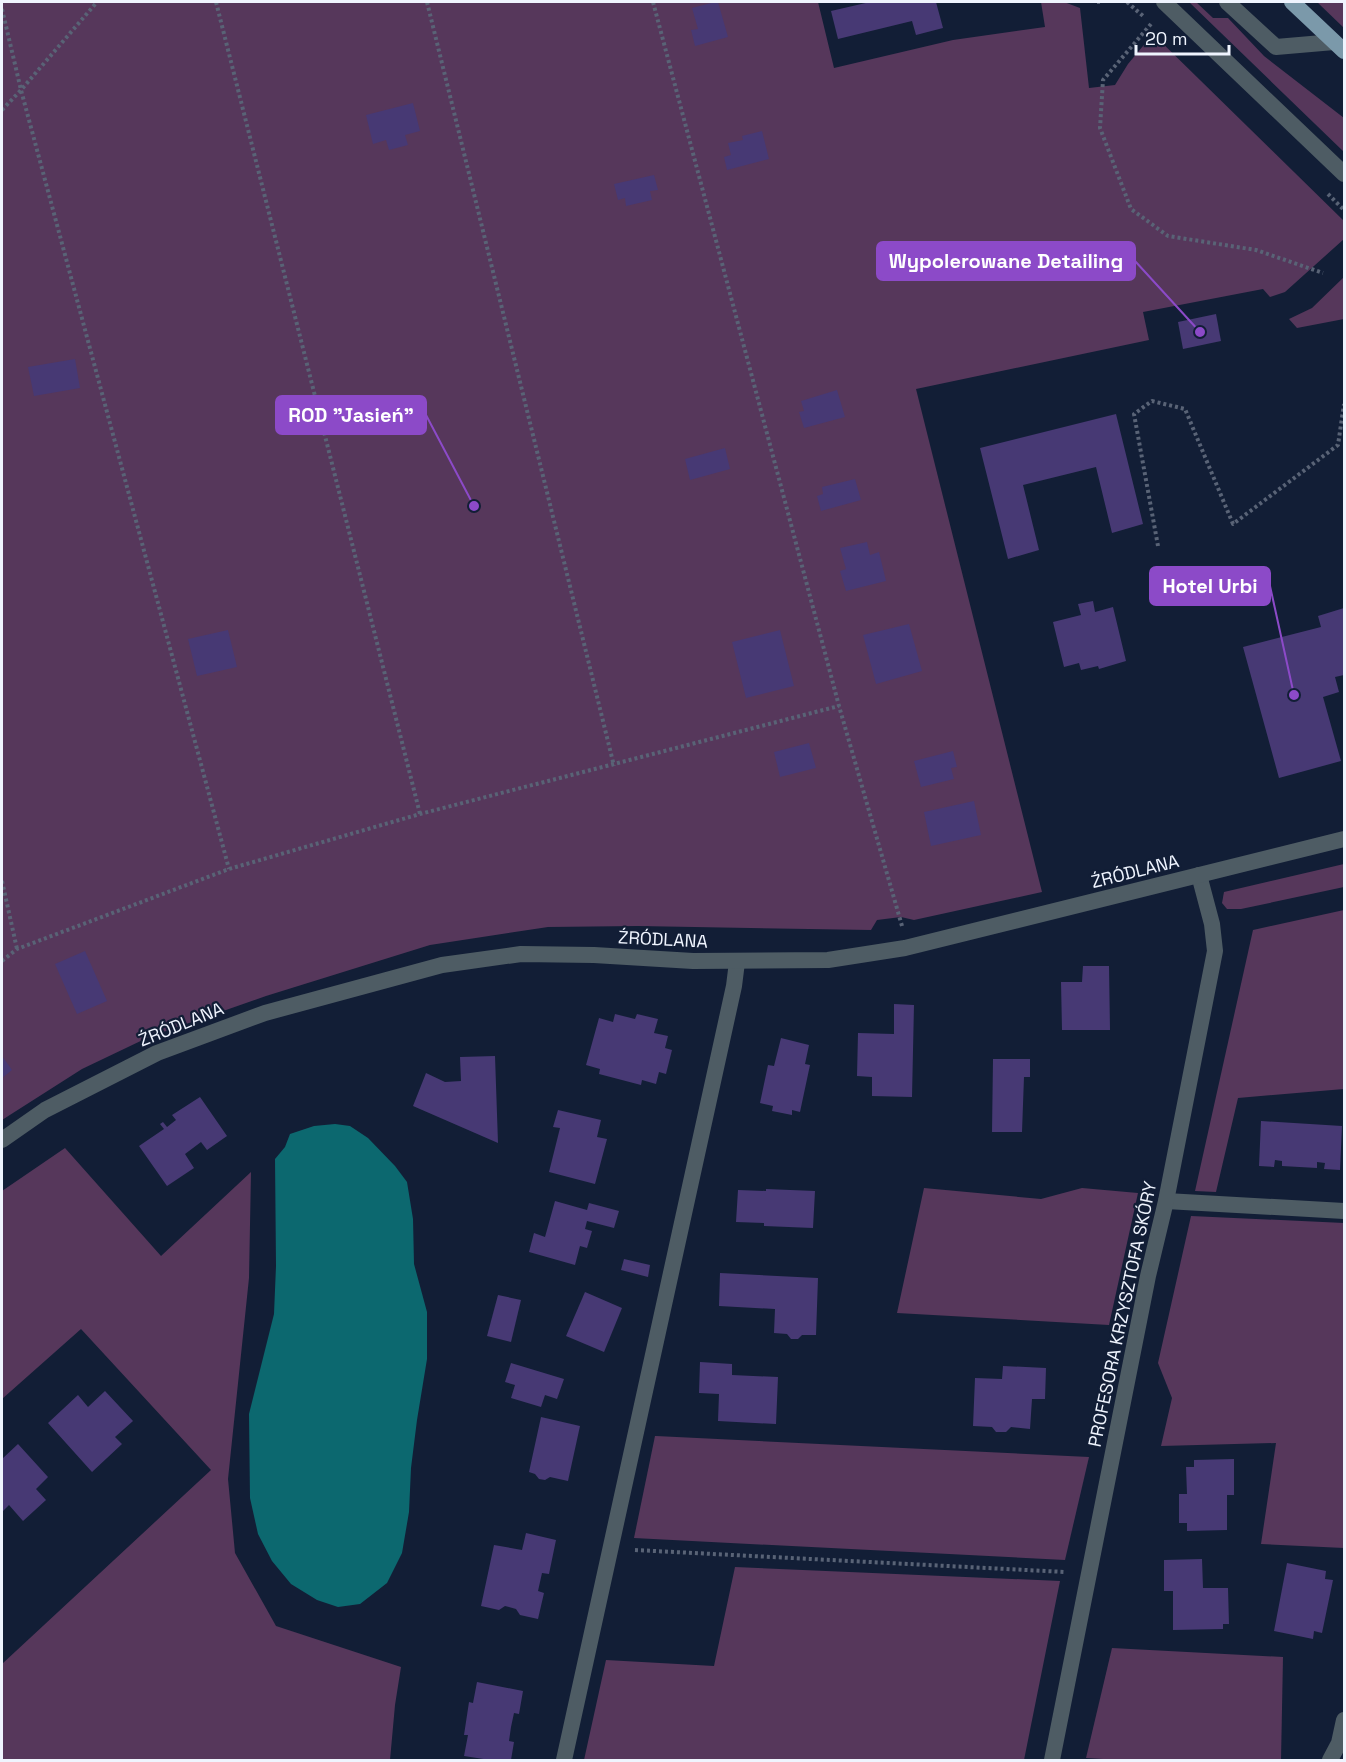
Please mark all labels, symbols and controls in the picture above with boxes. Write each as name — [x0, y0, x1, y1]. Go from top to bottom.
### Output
scale bar — [1136, 18, 1229, 56]
text: 20 m — [1145, 27, 1188, 50]
callout: Wypolerowane Detailing — [877, 242, 1135, 280]
text: Wypolerowane Detailing — [889, 248, 1123, 274]
callout: ROD "Jasień" — [276, 396, 426, 434]
text: ROD "Jasień" — [288, 402, 414, 428]
callout: Hotel Urbi — [1150, 567, 1270, 605]
text: Hotel Urbi — [1162, 573, 1258, 599]
street label: ŹRÓDLANA — [1089, 849, 1181, 893]
street label: ŹRÓDLANA — [618, 925, 708, 953]
street label: ŹRÓDLANA — [135, 997, 227, 1051]
street label: PROFESORA KRZYSZTOFA SKÓRY — [1083, 1179, 1161, 1449]

